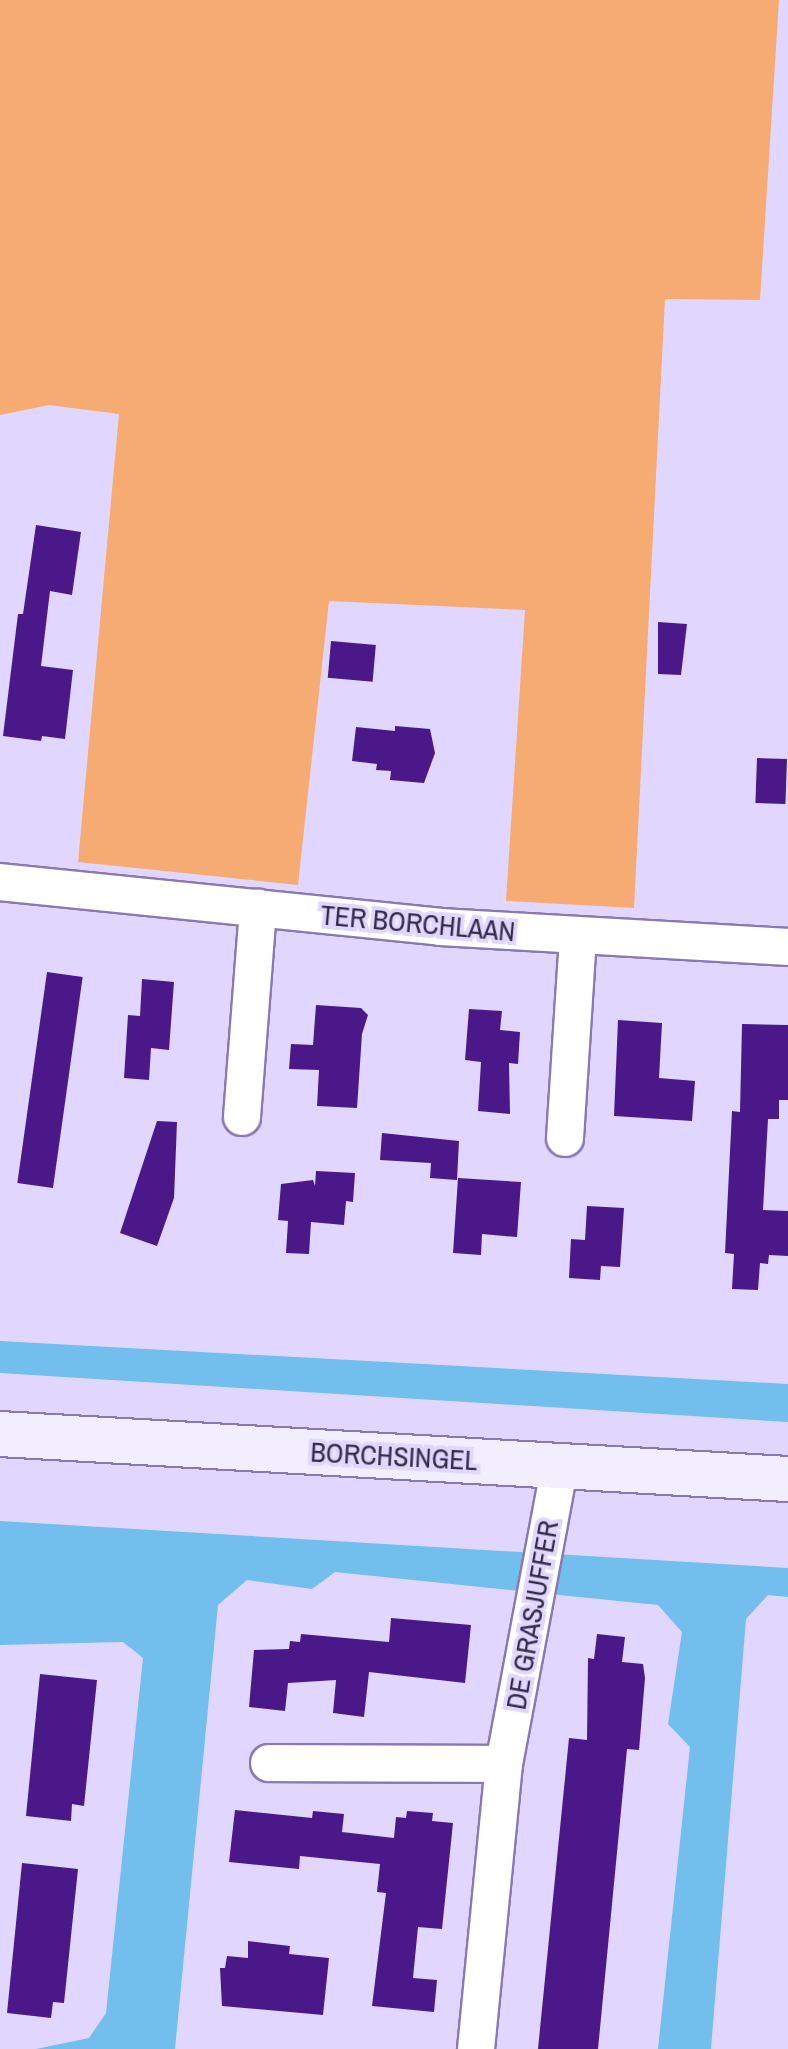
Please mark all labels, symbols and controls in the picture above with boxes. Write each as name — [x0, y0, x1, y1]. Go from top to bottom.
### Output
street label: TER BORCHLAAN — [319, 898, 517, 948]
street label: BORCHSINGEL — [310, 1435, 478, 1477]
street label: DE GRASJUFFER — [499, 1518, 565, 1712]

